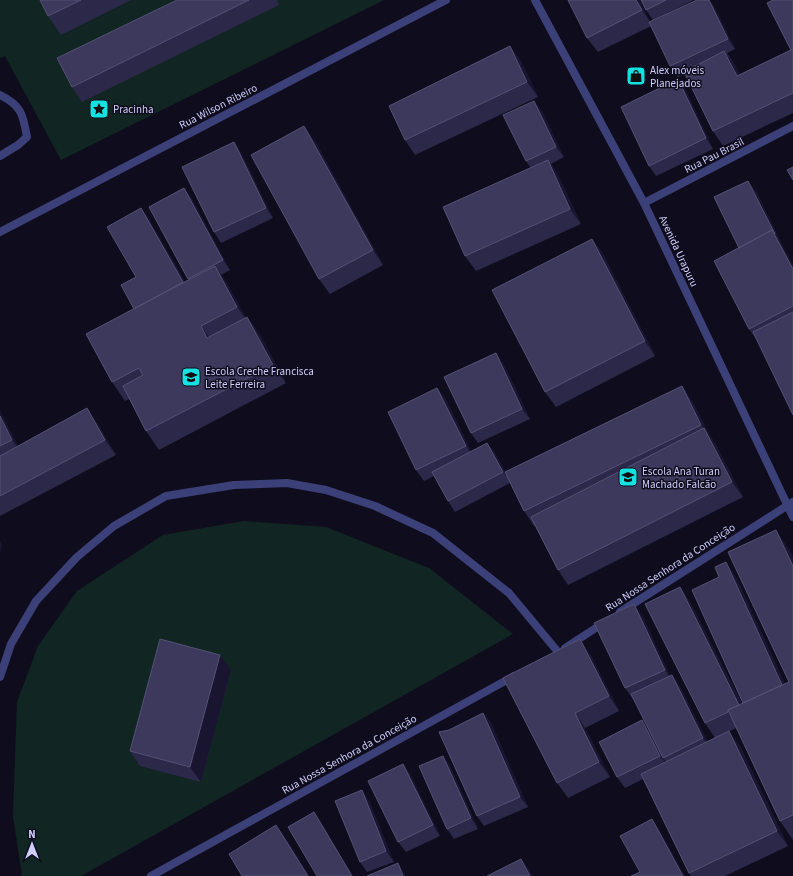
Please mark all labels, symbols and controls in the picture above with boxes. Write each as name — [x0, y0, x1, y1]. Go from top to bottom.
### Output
place label: Alex móveis Planejados — [650, 63, 705, 91]
shop icon: Alex móveis Planejados — [625, 65, 647, 87]
street label: Rua Wilson Ribeiro — [177, 80, 260, 133]
place icon: Pracinha — [88, 98, 110, 120]
place label: Pracinha — [113, 102, 154, 117]
street label: Rua Pau Brasil — [682, 134, 747, 177]
street label: Avenida Urapuru — [655, 213, 702, 289]
place label: Escola Creche Francisca Leite Ferreira — [205, 364, 314, 392]
school or university icon: Escola Creche Francisca Leite Ferreira — [180, 366, 202, 388]
place label: Escola Ana Turan Machado Falcão — [642, 464, 720, 492]
school or university icon: Escola Ana Turan Machado Falcão — [617, 466, 639, 488]
street label: Rua Nossa Senhora da Conceição — [602, 520, 738, 615]
street label: Rua Nossa Senhora da Conceição — [279, 711, 419, 798]
north arrow — [12, 824, 52, 864]
text: N — [28, 827, 36, 842]

